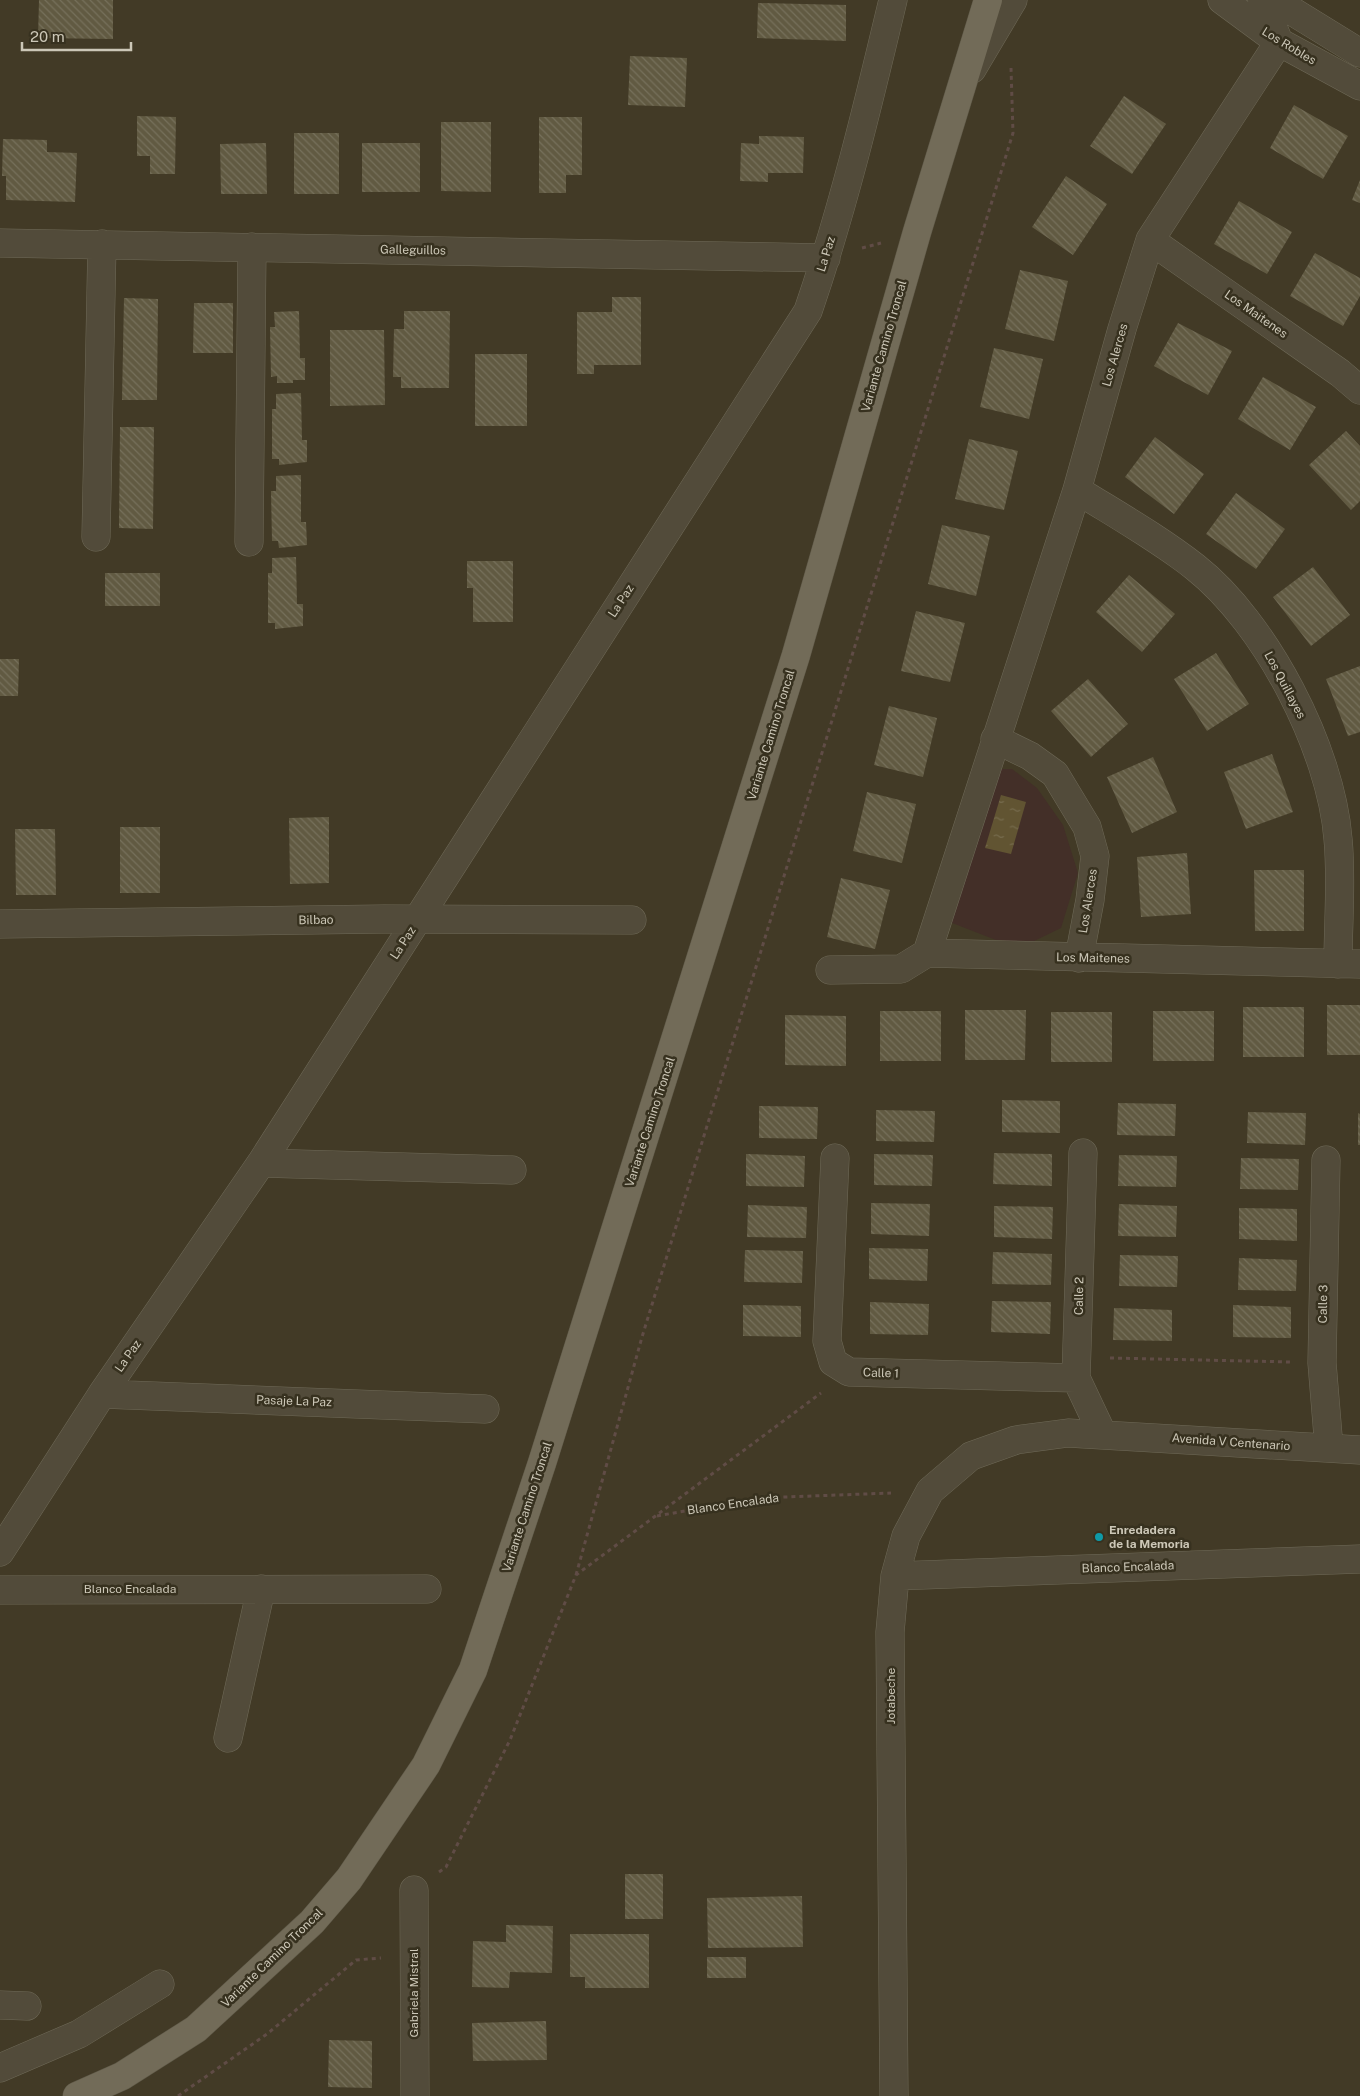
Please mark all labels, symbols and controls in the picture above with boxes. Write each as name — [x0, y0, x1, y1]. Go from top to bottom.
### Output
scale bar — [22, 20, 131, 52]
street label: Los Robles — [1259, 24, 1319, 68]
text: 20 m — [30, 28, 65, 45]
street label: La Paz — [814, 234, 838, 273]
street label: Galleguillos — [380, 242, 446, 258]
street label: Variante Camino Troncal — [859, 278, 910, 413]
street label: Los Maitenes — [1222, 287, 1290, 341]
street label: Los Alerces — [1099, 322, 1131, 388]
street label: La Paz — [605, 582, 637, 620]
street label: Los Quillayes — [1261, 649, 1309, 721]
street label: Variante Camino Troncal — [744, 668, 798, 802]
street label: Los Alerces — [1076, 868, 1100, 934]
street label: Bilbao — [298, 913, 334, 927]
street label: La Paz — [387, 924, 419, 962]
street label: Los Maitenes — [1056, 950, 1130, 966]
street label: Variante Camino Troncal — [622, 1055, 678, 1189]
street label: Calle 2 — [1072, 1277, 1086, 1315]
street label: Calle 3 — [1316, 1284, 1330, 1324]
street label: La Paz — [112, 1337, 144, 1375]
street label: Calle 1 — [863, 1365, 899, 1381]
street label: Pasaje La Paz — [256, 1393, 332, 1409]
street label: Avenida V Centenario — [1171, 1431, 1291, 1453]
street label: Variante Camino Troncal — [499, 1440, 555, 1574]
street label: Blanco Encalada — [686, 1491, 780, 1517]
place label: Enredadera de la Memoria — [1109, 1523, 1190, 1551]
marker: Enredadera de la Memoria — [1093, 1531, 1105, 1543]
street label: Blanco Encalada — [1081, 1558, 1175, 1576]
street label: Blanco Encalada — [84, 1582, 176, 1596]
street label: Jotabeche — [884, 1668, 898, 1724]
street label: Variante Camino Troncal — [218, 1906, 326, 2010]
street label: Gabriela Mistral — [407, 1948, 421, 2038]

